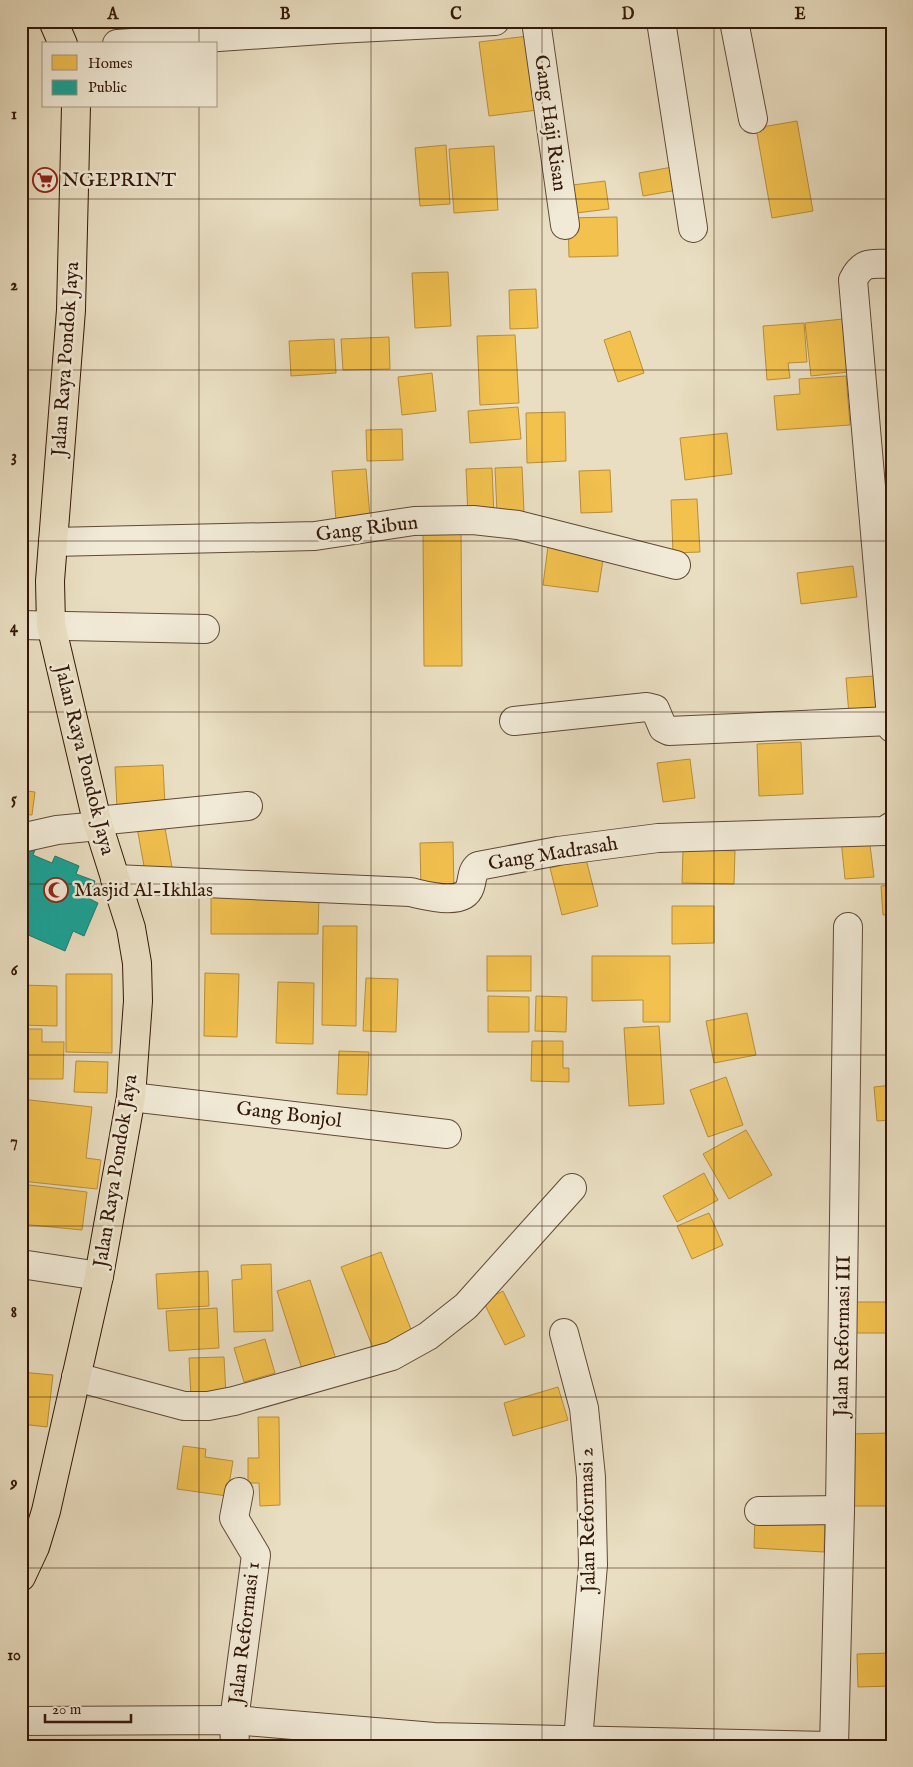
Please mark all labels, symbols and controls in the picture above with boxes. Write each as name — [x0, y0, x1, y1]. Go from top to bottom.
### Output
text: A — [107, 5, 120, 25]
text: B — [280, 5, 291, 25]
text: C — [450, 5, 462, 25]
text: D — [622, 5, 635, 25]
text: E — [794, 5, 806, 25]
legend — [42, 42, 218, 108]
street label: Gang Haji Risan — [528, 53, 572, 193]
text: Homes — [88, 54, 132, 73]
text: Public — [88, 78, 127, 97]
text: 1 — [11, 105, 17, 125]
supermarket icon: NGEPRINT — [32, 167, 58, 193]
place label: NGEPRINT — [62, 168, 176, 193]
street label: Jalan Raya Pondok Jaya — [47, 261, 85, 459]
text: 2 — [10, 276, 18, 296]
text: 3 — [11, 447, 17, 467]
street label: Gang Ribun — [315, 510, 420, 548]
text: 4 — [10, 618, 19, 638]
street label: Jalan Raya Pondok Jaya — [48, 660, 120, 858]
text: 5 — [11, 790, 17, 810]
street label: Gang Madrasah — [486, 831, 620, 877]
mosque icon: Masjid Al-Ikhlas — [43, 877, 69, 903]
place label: Masjid Al-Ikhlas — [74, 878, 213, 903]
text: 6 — [11, 961, 19, 981]
street label: Jalan Raya Pondok Jaya — [88, 1072, 144, 1271]
street label: Gang Bonjol — [235, 1096, 344, 1134]
text: 7 — [10, 1132, 18, 1152]
street label: Jalan Reformasi III — [829, 1255, 857, 1419]
text: 8 — [11, 1303, 17, 1323]
street label: Jalan Reformasi 2 — [574, 1447, 602, 1595]
text: 9 — [10, 1474, 18, 1494]
street label: Jalan Reformasi 1 — [224, 1560, 266, 1708]
text: 10 — [7, 1646, 21, 1666]
scale bar — [45, 1692, 131, 1724]
text: 20 m — [52, 1700, 82, 1719]

